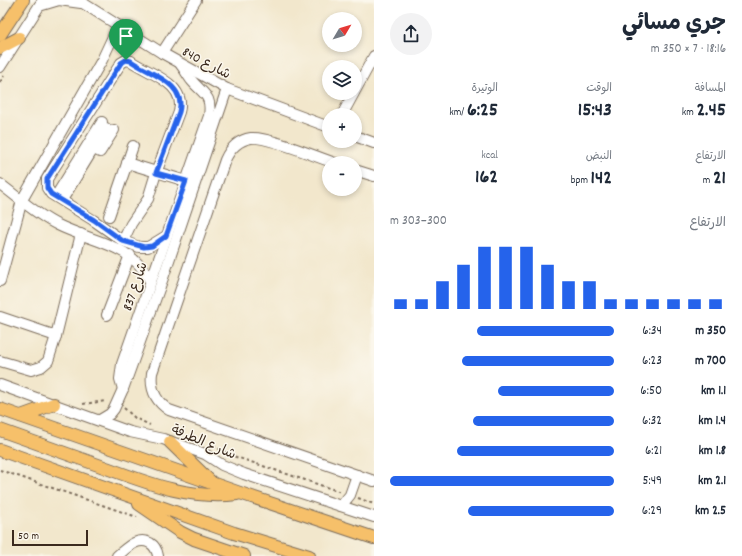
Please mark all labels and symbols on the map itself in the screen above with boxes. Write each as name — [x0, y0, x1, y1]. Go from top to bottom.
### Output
north arrow — [322, 12, 362, 52]
pin — [109, 19, 143, 60]
street label: شارع 840 — [178, 43, 234, 85]
street label: شارع 837 — [118, 259, 154, 314]
street label: شارع الطرفة — [168, 420, 239, 465]
scale bar — [12, 528, 88, 547]

